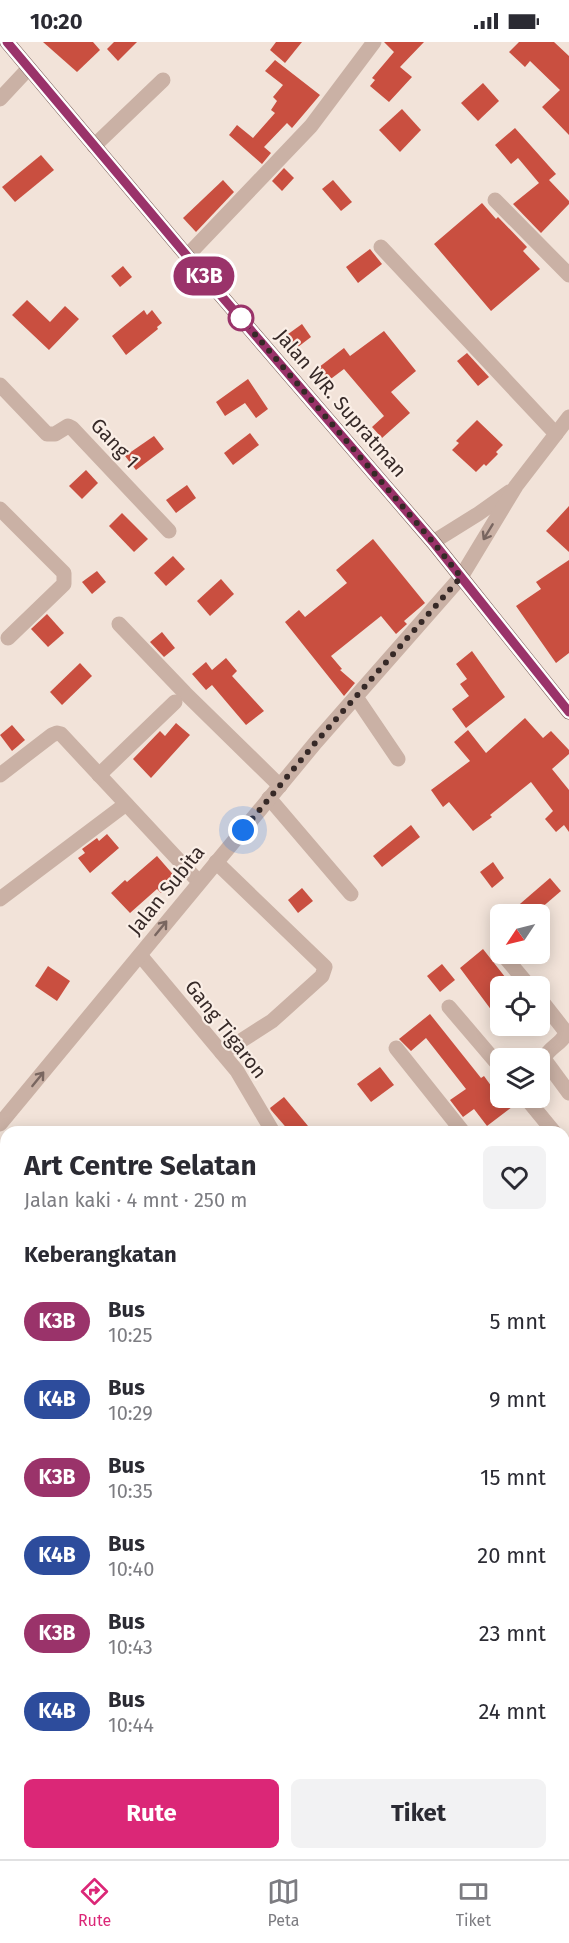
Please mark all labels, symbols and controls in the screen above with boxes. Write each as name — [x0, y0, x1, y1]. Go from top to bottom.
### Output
text: 10:20 — [30, 8, 83, 35]
line badge: K3B — [170, 256, 238, 296]
text: K3B — [185, 263, 223, 289]
unlabelled marker — [228, 305, 254, 331]
street label: Jalan WR. Supratman — [270, 324, 412, 482]
street label: Gang 1 — [86, 413, 144, 473]
one-way arrow — [482, 523, 494, 540]
your location — [228, 815, 258, 845]
street label: Jalan Subita — [123, 840, 209, 940]
north arrow — [490, 904, 550, 964]
map controls — [490, 904, 550, 1108]
one-way arrow — [155, 921, 168, 937]
street label: Gang Tigaron — [180, 975, 272, 1083]
button: locate — [490, 976, 550, 1036]
button: layers — [490, 1048, 550, 1108]
one-way arrow — [31, 1071, 44, 1087]
button: heart — [483, 1146, 546, 1209]
text: Art Centre Selatan — [24, 1149, 257, 1182]
text: Jalan kaki · 4 mnt · 250 m — [24, 1188, 247, 1212]
text: Keberangkatan — [24, 1241, 177, 1268]
text: Bus — [108, 1296, 145, 1323]
text: K3B — [38, 1308, 76, 1334]
text: 5 mnt — [489, 1308, 546, 1335]
text: 10:25 — [108, 1323, 153, 1347]
text: Bus — [108, 1374, 145, 1401]
text: K4B — [38, 1386, 76, 1412]
text: 9 mnt — [489, 1386, 546, 1413]
text: 10:29 — [108, 1401, 153, 1425]
text: Bus — [108, 1452, 145, 1479]
text: K3B — [38, 1464, 76, 1490]
text: 15 mnt — [480, 1464, 546, 1491]
text: 10:35 — [108, 1479, 153, 1503]
text: Bus — [108, 1530, 145, 1557]
text: K4B — [38, 1542, 76, 1568]
text: 20 mnt — [477, 1542, 546, 1569]
text: 10:40 — [108, 1557, 154, 1581]
text: Bus — [108, 1608, 145, 1635]
text: K3B — [38, 1620, 76, 1646]
text: 23 mnt — [479, 1620, 546, 1647]
text: 10:43 — [108, 1635, 153, 1659]
text: Bus — [108, 1686, 145, 1713]
text: K4B — [38, 1698, 76, 1724]
text: 24 mnt — [478, 1698, 546, 1725]
text: 10:44 — [108, 1713, 154, 1737]
button: Rute — [24, 1779, 279, 1848]
button: Tiket — [291, 1779, 546, 1848]
tab: Rute — [78, 1875, 111, 1930]
tab: Peta — [267, 1875, 300, 1930]
tab: Tiket — [456, 1875, 491, 1930]

